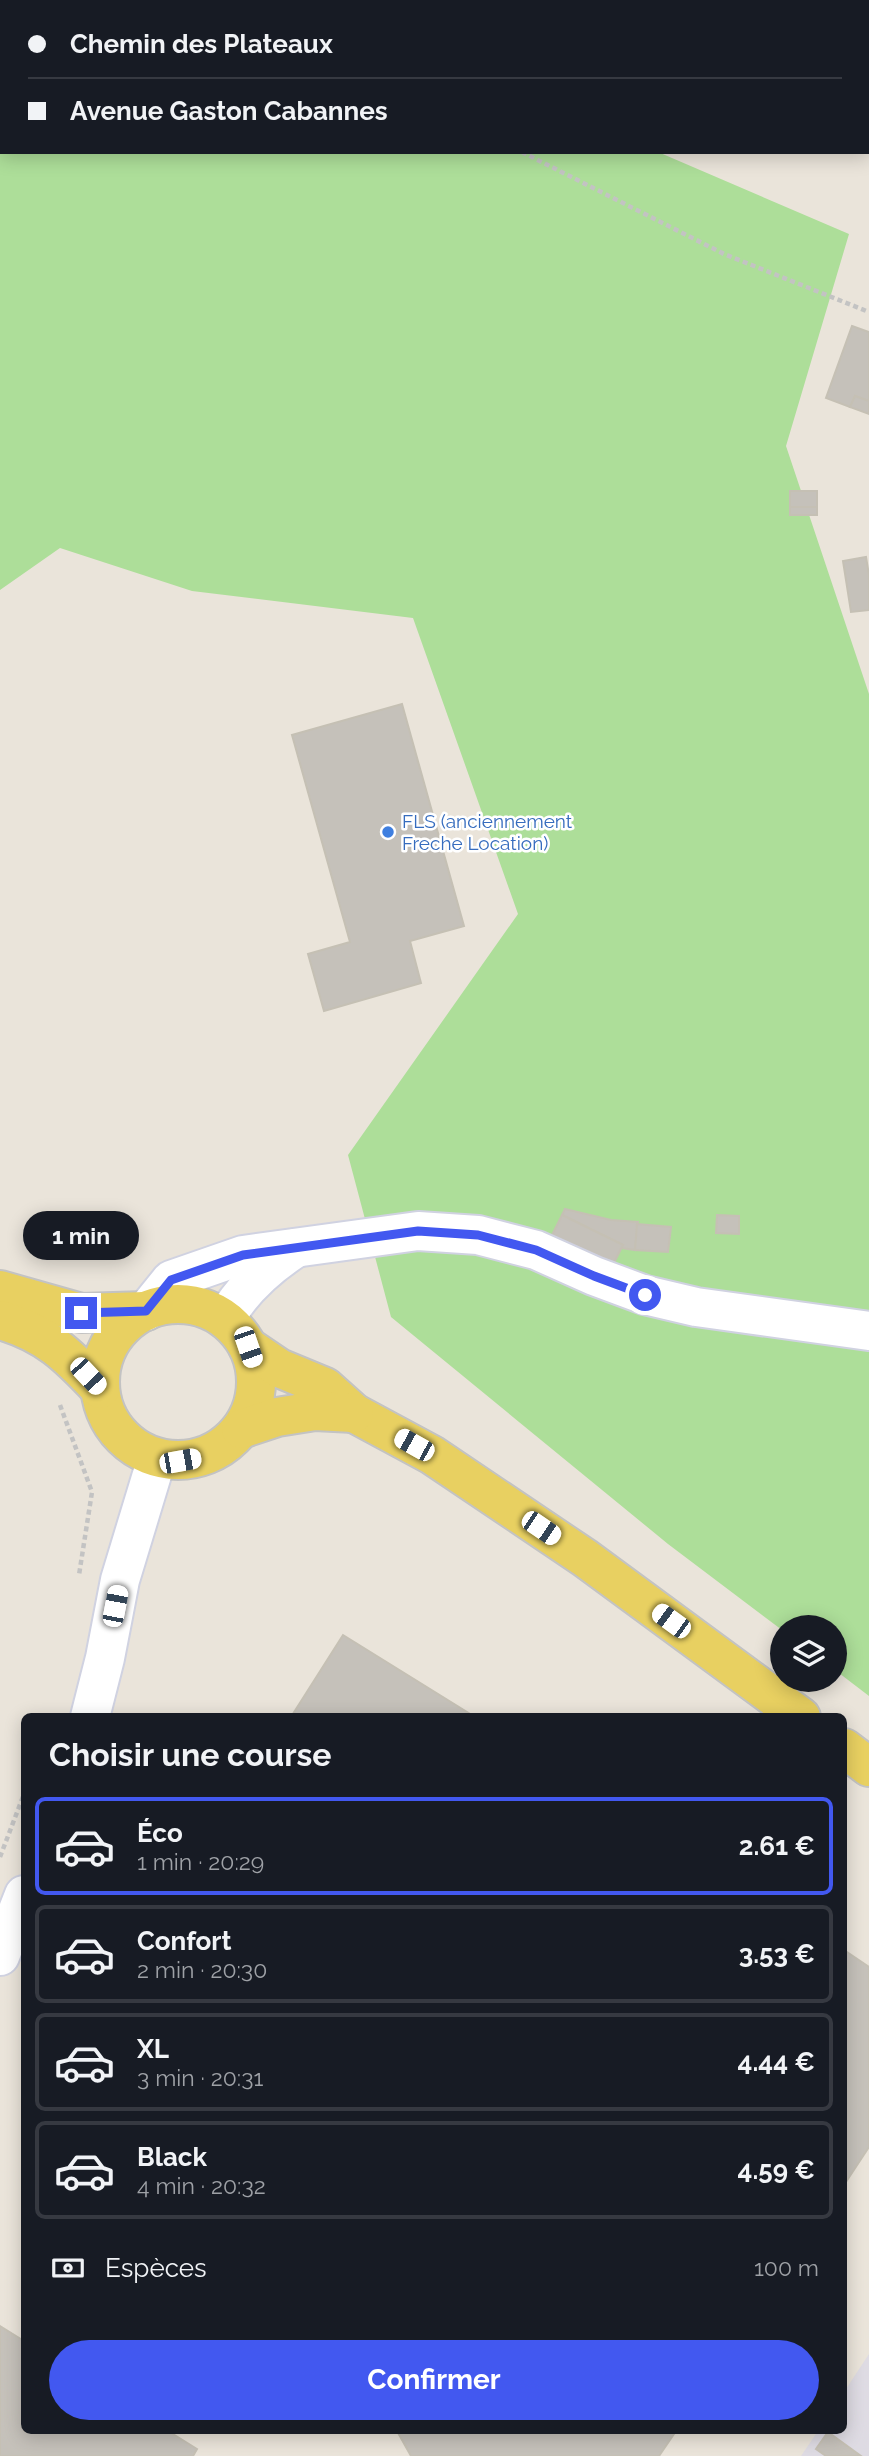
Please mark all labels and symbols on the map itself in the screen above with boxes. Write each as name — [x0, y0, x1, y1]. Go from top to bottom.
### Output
place label: FLS (anciennement Freche Location) — [402, 810, 573, 854]
marker: FLS (anciennement Freche Location) — [380, 824, 396, 840]
callout: 1 min — [23, 1212, 139, 1260]
route start — [629, 1279, 661, 1311]
route end — [65, 1297, 97, 1329]
car — [232, 1324, 265, 1370]
car — [66, 1353, 111, 1399]
car — [391, 1426, 438, 1464]
car — [158, 1447, 203, 1475]
car — [518, 1508, 565, 1548]
car — [101, 1583, 130, 1629]
car — [648, 1600, 695, 1642]

